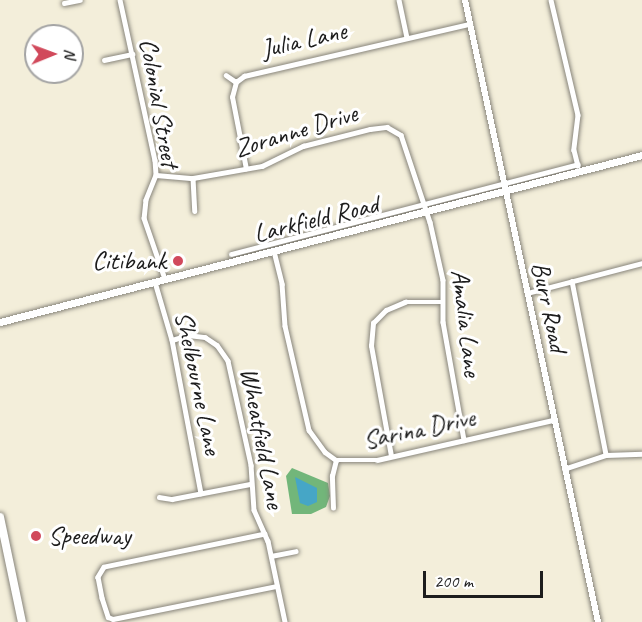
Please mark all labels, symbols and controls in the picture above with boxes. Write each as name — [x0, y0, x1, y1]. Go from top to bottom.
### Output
street label: Julia Lane — [259, 15, 349, 65]
north arrow — [24, 24, 84, 84]
street label: Colonial Street — [132, 36, 186, 170]
text: N — [60, 49, 80, 59]
street label: Zoranne Drive — [231, 98, 361, 164]
street label: Larkfield Road — [251, 189, 381, 249]
place label: Citibank — [92, 245, 166, 277]
marker: Citibank — [171, 254, 185, 268]
street label: Burr Road — [524, 259, 574, 355]
street label: Amalia Lane — [444, 268, 488, 378]
street label: Shelbourne Lane — [168, 308, 228, 458]
street label: Wheatfield Lane — [233, 365, 291, 511]
street label: Sarina Drive — [360, 402, 478, 456]
place label: Speedway — [48, 520, 131, 552]
marker: Speedway — [29, 529, 43, 543]
scale bar — [426, 559, 546, 597]
text: 200 m — [434, 570, 473, 592]

